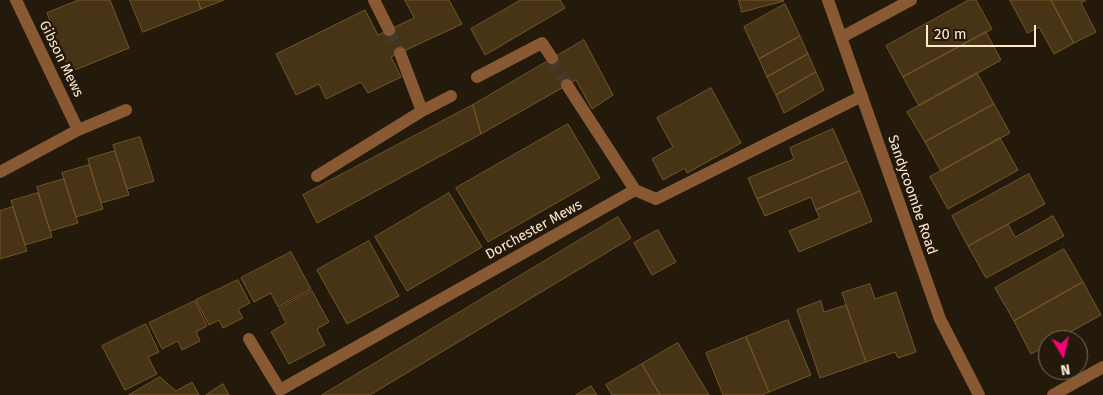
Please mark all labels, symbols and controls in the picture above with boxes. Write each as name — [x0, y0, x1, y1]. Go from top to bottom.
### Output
scale bar — [928, 15, 1038, 47]
street label: Gibson Mews — [35, 18, 87, 100]
text: 20 m — [934, 25, 967, 43]
street label: Sandycoombe Road — [884, 133, 940, 257]
street label: Dorchester Mews — [483, 196, 585, 264]
north arrow — [1038, 330, 1088, 380]
text: N — [1059, 360, 1071, 378]

